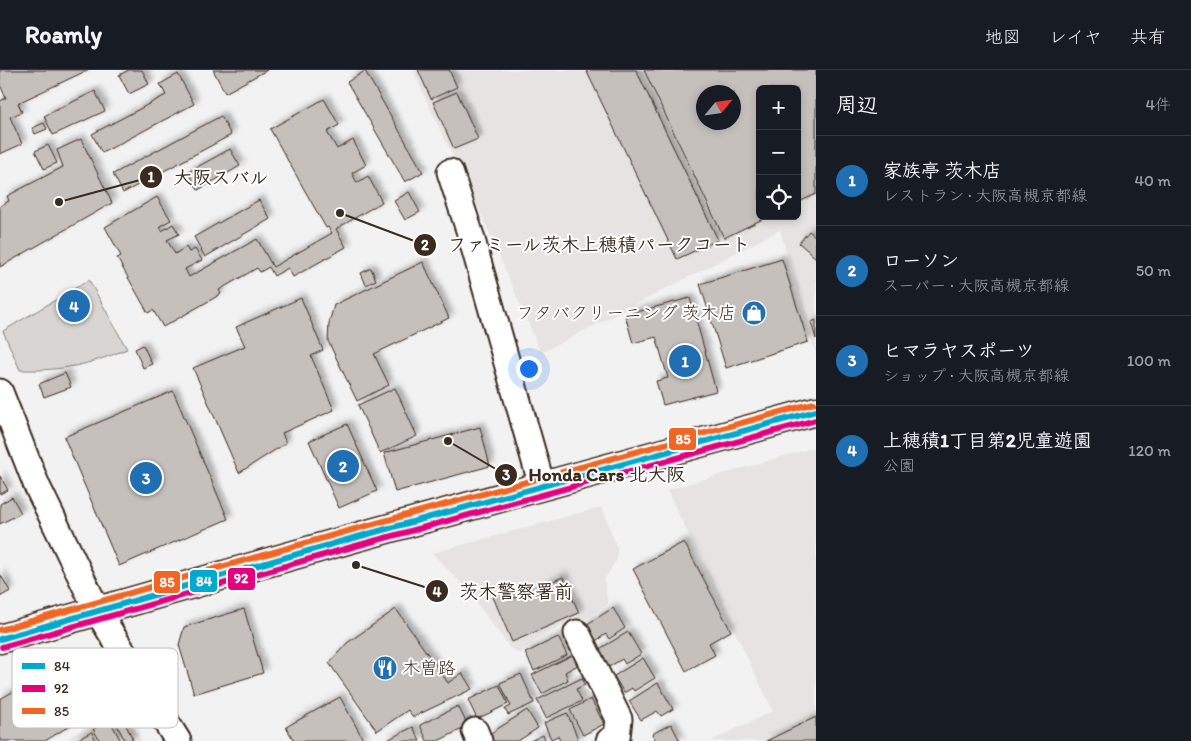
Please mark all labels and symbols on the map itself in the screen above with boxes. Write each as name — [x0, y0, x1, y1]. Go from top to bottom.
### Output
north arrow — [696, 85, 741, 130]
callout: 大阪スバル — [139, 160, 279, 194]
text: 大阪スバル — [173, 166, 269, 189]
text: 1 — [148, 168, 155, 186]
callout: ファミール茨木上穂積パークコート — [412, 228, 761, 262]
text: ファミール茨木上穂積パークコート — [447, 233, 751, 256]
text: 2 — [421, 236, 429, 254]
pin: 4 — [58, 287, 90, 325]
shop icon: フタバクリーニング 茨木店 — [741, 300, 767, 326]
place label: フタバクリーニング 茨木店 — [516, 302, 736, 324]
pin: 1 — [669, 342, 701, 380]
your location — [516, 356, 542, 382]
line badge: 85 — [668, 427, 697, 451]
text: 85 — [675, 431, 691, 448]
pin: 2 — [327, 447, 359, 485]
callout: Honda Cars 北大阪 — [493, 458, 695, 492]
pin: 3 — [130, 459, 162, 497]
text: Honda Cars 北大阪 — [529, 463, 685, 486]
text: 3 — [502, 466, 510, 484]
line badge: 92 — [227, 567, 256, 591]
line badge: 84 — [189, 569, 218, 593]
line badge: 85 — [153, 570, 181, 594]
text: 92 — [234, 570, 249, 587]
text: 84 — [196, 573, 213, 590]
text: 85 — [159, 574, 175, 591]
callout: 茨木警察署前 — [424, 574, 583, 608]
text: 茨木警察署前 — [459, 580, 573, 603]
text: 4 — [432, 583, 442, 601]
legend — [12, 648, 178, 728]
restaurant icon: 木曽路 — [372, 655, 398, 681]
place label: 木曽路 — [402, 657, 456, 679]
text: 84 — [54, 658, 71, 675]
text: 92 — [54, 680, 69, 697]
text: 85 — [54, 703, 69, 720]

